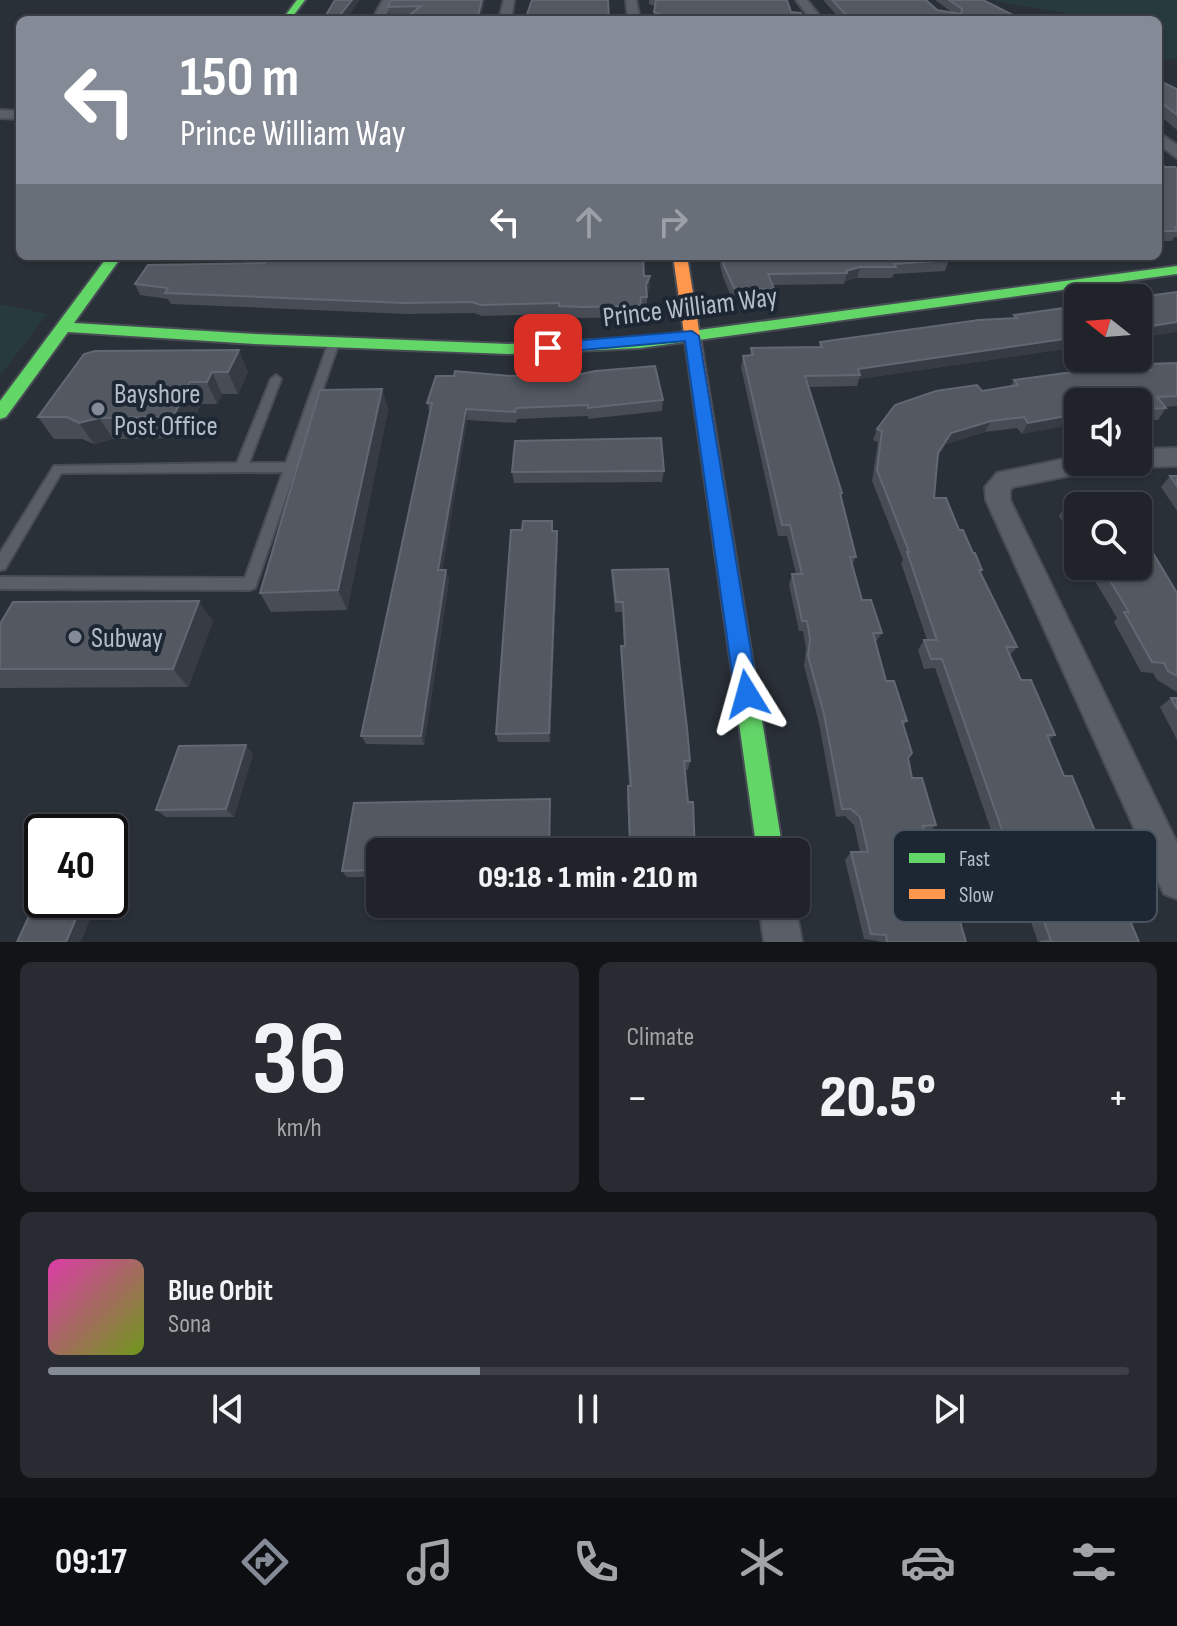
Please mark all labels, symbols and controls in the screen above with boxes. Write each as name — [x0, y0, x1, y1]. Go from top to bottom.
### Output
text: 150 m — [180, 45, 299, 112]
icon: left — [48, 48, 152, 152]
text: Prince William Way — [180, 113, 406, 156]
icon: left — [483, 200, 527, 244]
icon: ahead — [567, 200, 611, 244]
icon: right — [651, 200, 695, 244]
street label: Prince William Way — [601, 280, 780, 335]
north arrow — [1064, 284, 1152, 372]
map controls — [1064, 284, 1152, 580]
pin — [514, 314, 582, 382]
icon: arrive — [526, 326, 570, 370]
place label: Bayshore Post Office — [114, 378, 218, 443]
button: sound — [1064, 388, 1152, 476]
marker: Bayshore Post Office — [89, 400, 107, 418]
button: search — [1064, 492, 1152, 580]
place label: Subway — [91, 622, 163, 655]
marker: Subway — [66, 628, 84, 646]
position arrow — [705, 652, 789, 736]
speed limit sign: 40 — [24, 814, 128, 918]
legend — [893, 830, 1157, 922]
text: Fast — [959, 846, 990, 873]
text: 09:18 · 1 min · 210 m — [478, 860, 698, 896]
text: Slow — [959, 882, 994, 909]
text: 36 — [251, 998, 347, 1123]
text: Climate — [627, 1022, 694, 1053]
text: 20.5° — [819, 1062, 936, 1134]
text: − — [627, 1072, 648, 1125]
text: + — [1107, 1072, 1129, 1125]
text: km/h — [277, 1113, 322, 1144]
text: Blue Orbit — [168, 1273, 273, 1309]
text: Sona — [168, 1309, 211, 1340]
icon: previous — [206, 1387, 250, 1431]
icon: pause — [566, 1387, 610, 1431]
icon: next — [927, 1387, 971, 1431]
icon: directions — [237, 1534, 293, 1590]
icon: music — [402, 1534, 458, 1590]
icon: phone — [568, 1534, 624, 1590]
icon: climate — [734, 1534, 790, 1590]
icon: car — [900, 1534, 956, 1590]
icon: filters — [1066, 1534, 1122, 1590]
text: 09:17 — [55, 1541, 127, 1584]

